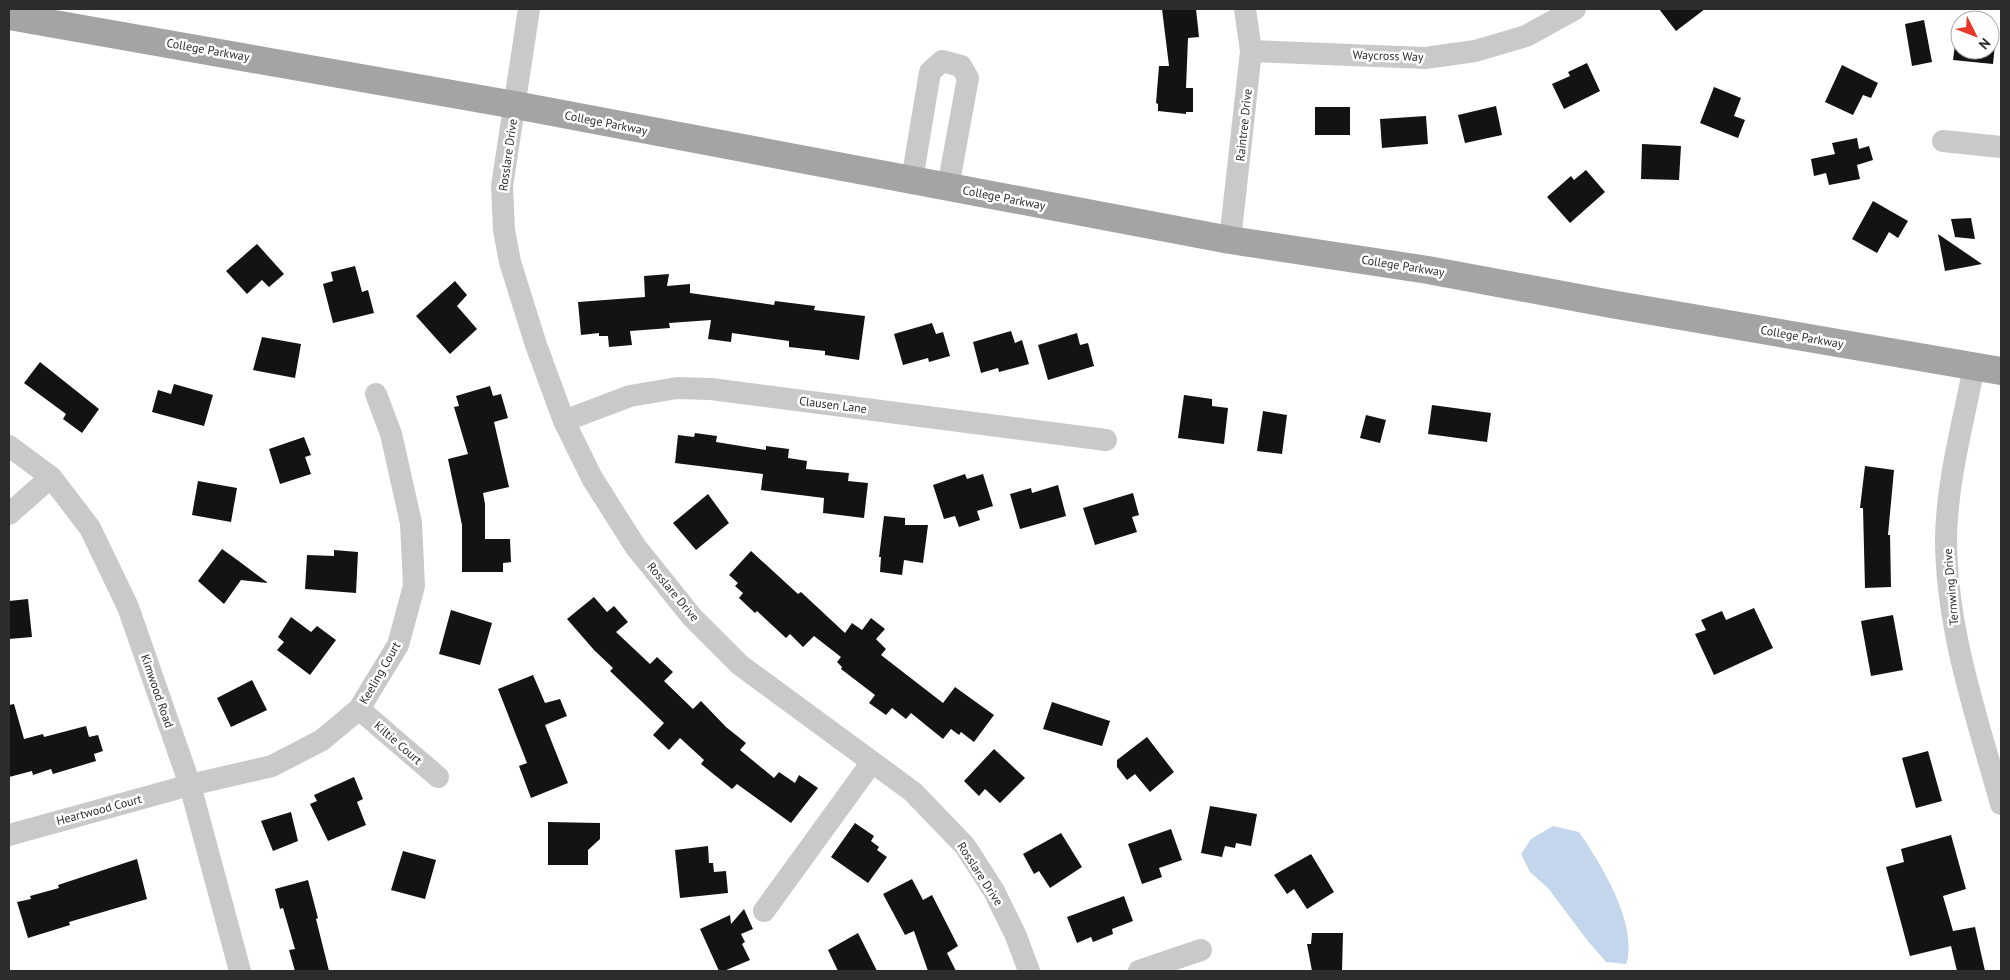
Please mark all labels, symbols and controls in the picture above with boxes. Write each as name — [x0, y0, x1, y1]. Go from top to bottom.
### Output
north arrow — [1950, 10, 2000, 60]
text: N — [1975, 34, 1994, 53]
street label: College Parkway — [165, 35, 251, 64]
street label: Waycross Way — [1352, 47, 1424, 64]
street label: Raintree Drive — [1232, 88, 1255, 162]
street label: College Parkway — [563, 107, 649, 138]
street label: Rosslare Drive — [495, 118, 520, 192]
street label: College Parkway — [961, 182, 1047, 213]
street label: College Parkway — [1360, 252, 1446, 280]
street label: College Parkway — [1759, 322, 1845, 351]
street label: Clausen Lane — [798, 393, 868, 416]
street label: Ternwing Drive — [1940, 548, 1961, 626]
street label: Rosslare Drive — [644, 559, 703, 624]
street label: Keeling Court — [356, 639, 403, 707]
street label: Kimwood Road — [138, 652, 177, 730]
street label: Kiltie Court — [371, 718, 425, 767]
street label: Heartwood Court — [55, 791, 143, 828]
street label: Rosslare Drive — [954, 839, 1007, 908]

